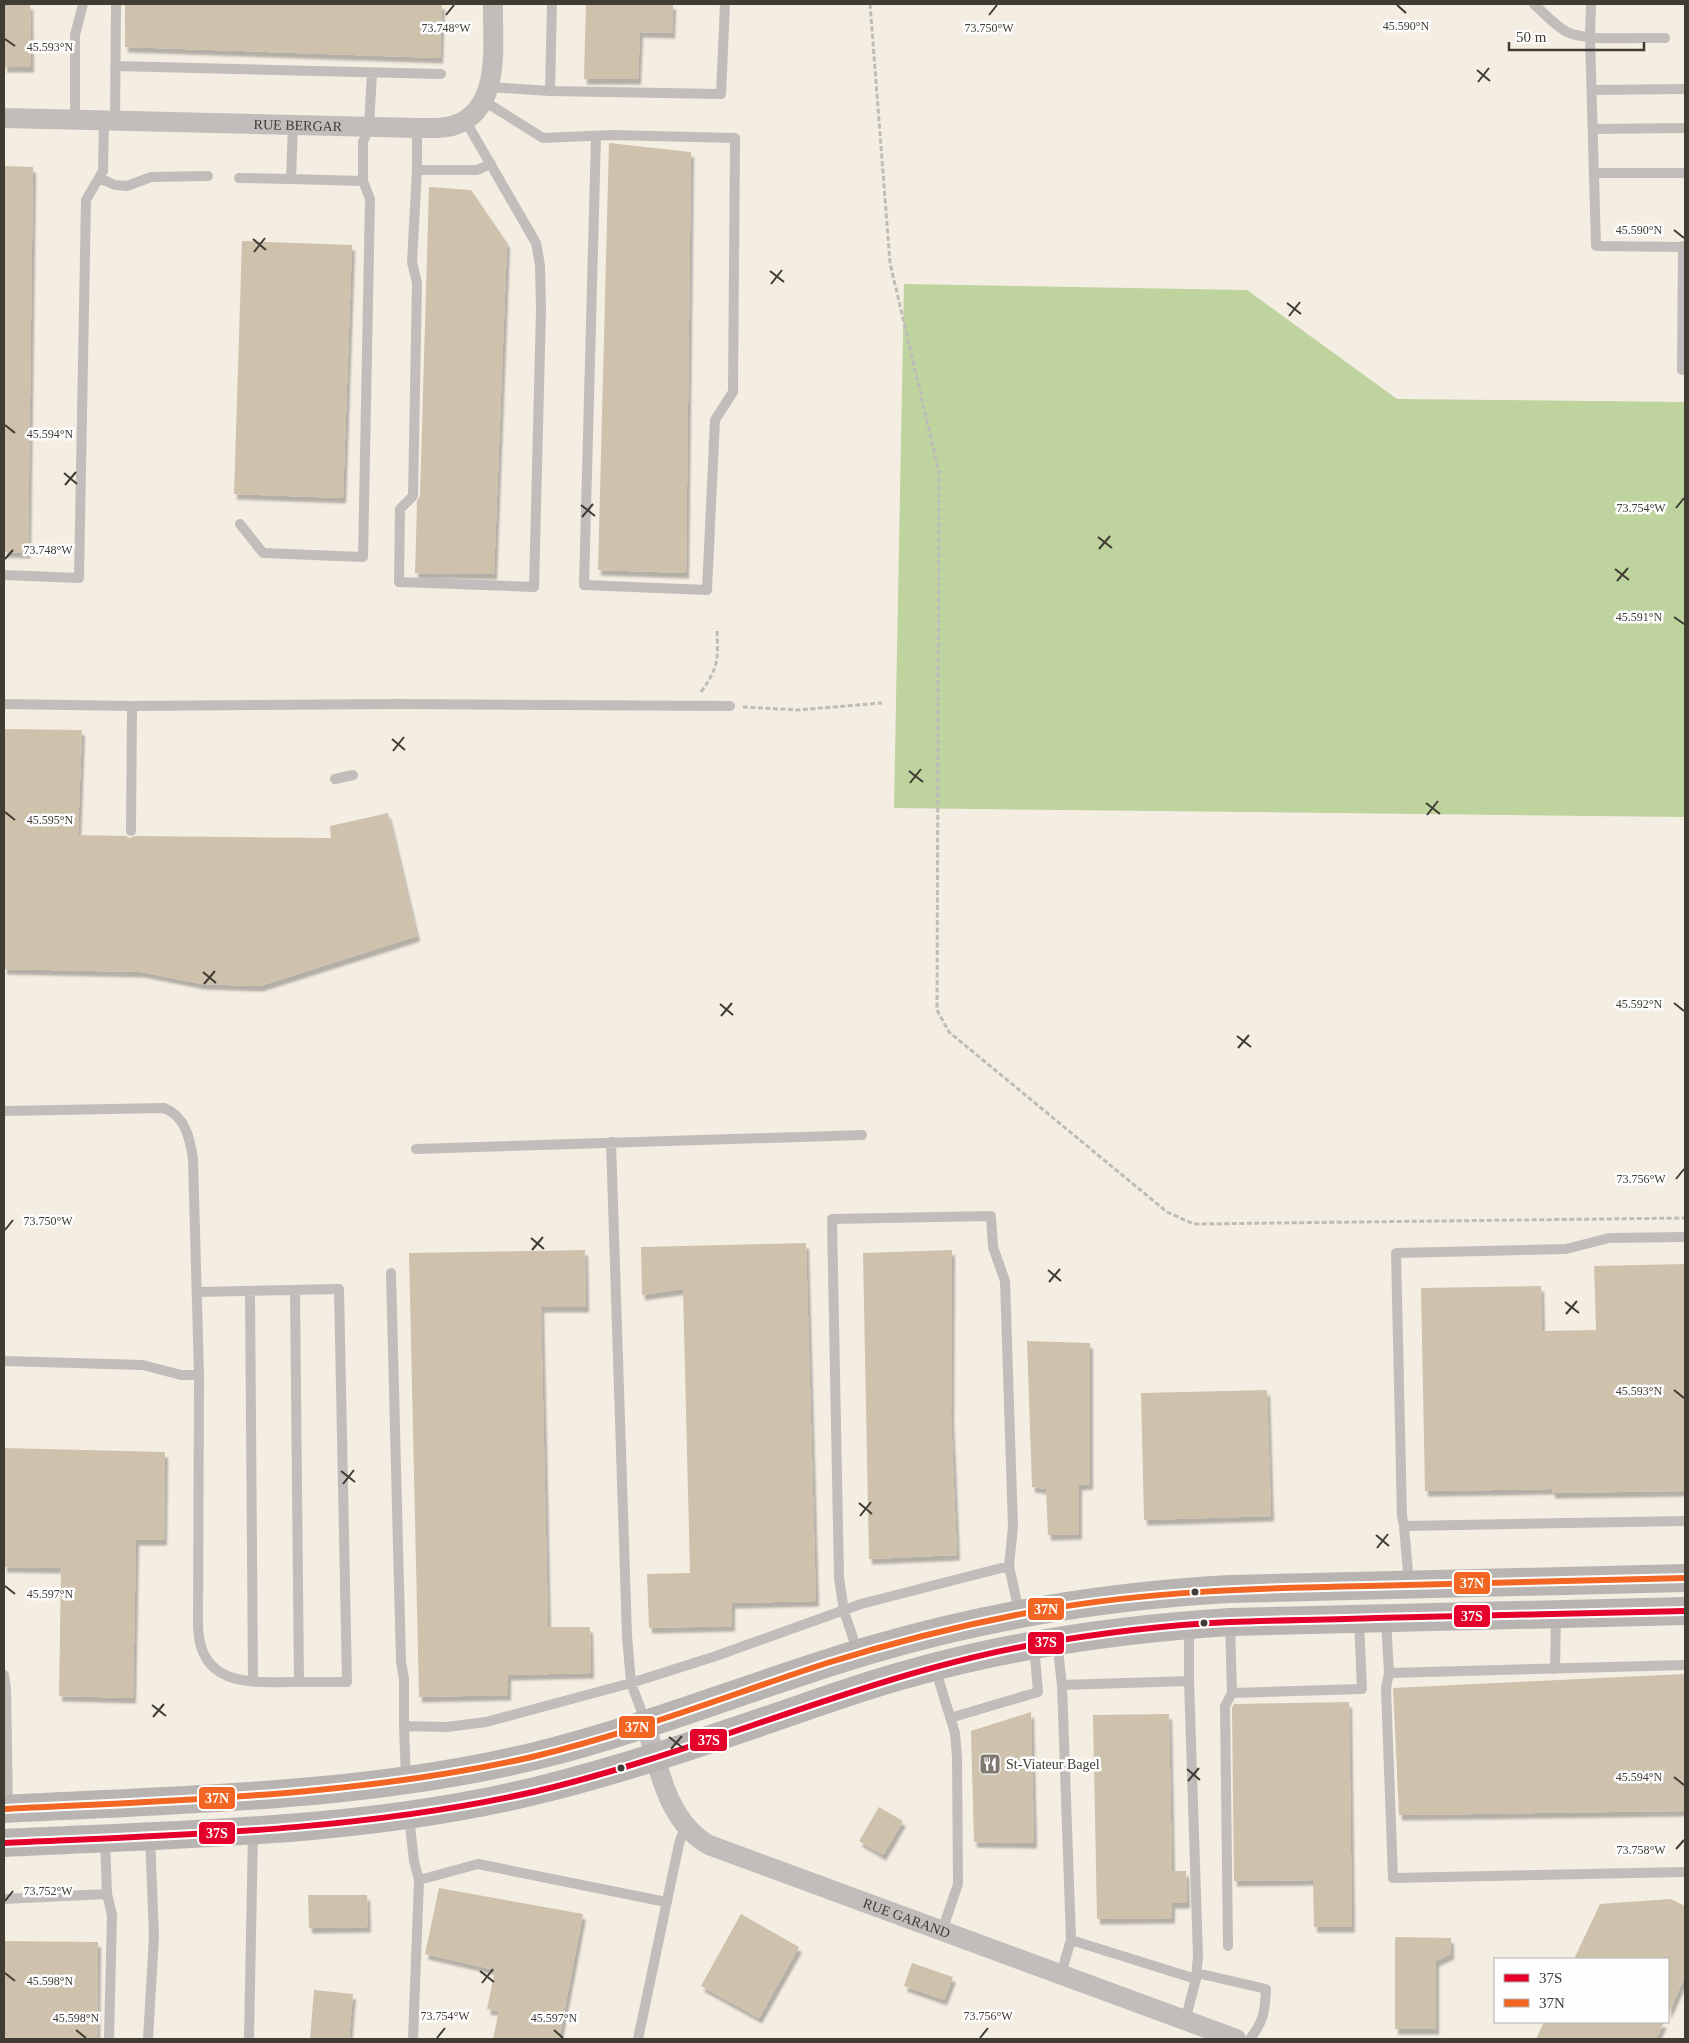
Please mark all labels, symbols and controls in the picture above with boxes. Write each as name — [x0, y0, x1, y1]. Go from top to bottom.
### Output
text: 45.590°N — [1383, 19, 1430, 33]
scale bar — [1509, 20, 1644, 52]
text: 73.748°W — [421, 21, 471, 35]
text: 73.750°W — [964, 21, 1014, 35]
text: 50 m — [1516, 29, 1547, 45]
text: 45.593°N — [27, 40, 74, 54]
street label: RUE BERGAR — [254, 117, 343, 134]
text: 45.590°N — [1616, 223, 1663, 237]
text: 45.594°N — [27, 427, 74, 441]
text: 73.754°W — [1616, 501, 1666, 515]
text: 73.748°W — [23, 543, 73, 557]
text: 45.591°N — [1616, 610, 1663, 624]
text: 45.595°N — [27, 813, 74, 827]
text: 45.592°N — [1616, 997, 1663, 1011]
text: 73.756°W — [1616, 1172, 1666, 1186]
text: 73.750°W — [23, 1214, 73, 1228]
text: 45.593°N — [1616, 1384, 1663, 1398]
line badge: 37N — [1453, 1571, 1491, 1595]
text: 37N — [1460, 1576, 1484, 1591]
text: 45.597°N — [27, 1587, 74, 1601]
unlabelled marker — [1190, 1587, 1200, 1597]
line badge: 37N — [1027, 1597, 1065, 1621]
text: 37N — [1034, 1602, 1058, 1617]
line badge: 37S — [1453, 1604, 1491, 1628]
text: 37S — [1461, 1609, 1483, 1624]
unlabelled marker — [1199, 1618, 1209, 1628]
line badge: 37S — [1027, 1631, 1065, 1655]
text: 37S — [1035, 1635, 1057, 1650]
line badge: 37N — [618, 1715, 656, 1739]
text: 37N — [625, 1720, 649, 1735]
line badge: 37S — [689, 1728, 728, 1752]
text: 37S — [698, 1733, 720, 1748]
restaurant icon: St-Viateur Bagel — [978, 1752, 1002, 1776]
place label: St-Viateur Bagel — [1006, 1757, 1100, 1772]
unlabelled marker — [616, 1763, 626, 1773]
text: 45.594°N — [1616, 1770, 1663, 1784]
line badge: 37N — [198, 1786, 236, 1810]
text: 37N — [205, 1791, 229, 1806]
line badge: 37S — [198, 1821, 236, 1845]
text: 37S — [206, 1826, 228, 1841]
text: 73.758°W — [1616, 1843, 1666, 1857]
text: 73.752°W — [23, 1884, 73, 1898]
street label: RUE GARAND — [861, 1895, 952, 1941]
legend — [1494, 1958, 1669, 2023]
text: 37S — [1539, 1970, 1562, 1986]
text: 45.598°N — [27, 1974, 74, 1988]
text: 37N — [1539, 1995, 1565, 2011]
text: 73.754°W — [420, 2009, 470, 2023]
text: 73.756°W — [963, 2009, 1013, 2023]
text: 45.598°N — [53, 2011, 100, 2025]
text: 45.597°N — [531, 2011, 578, 2025]

